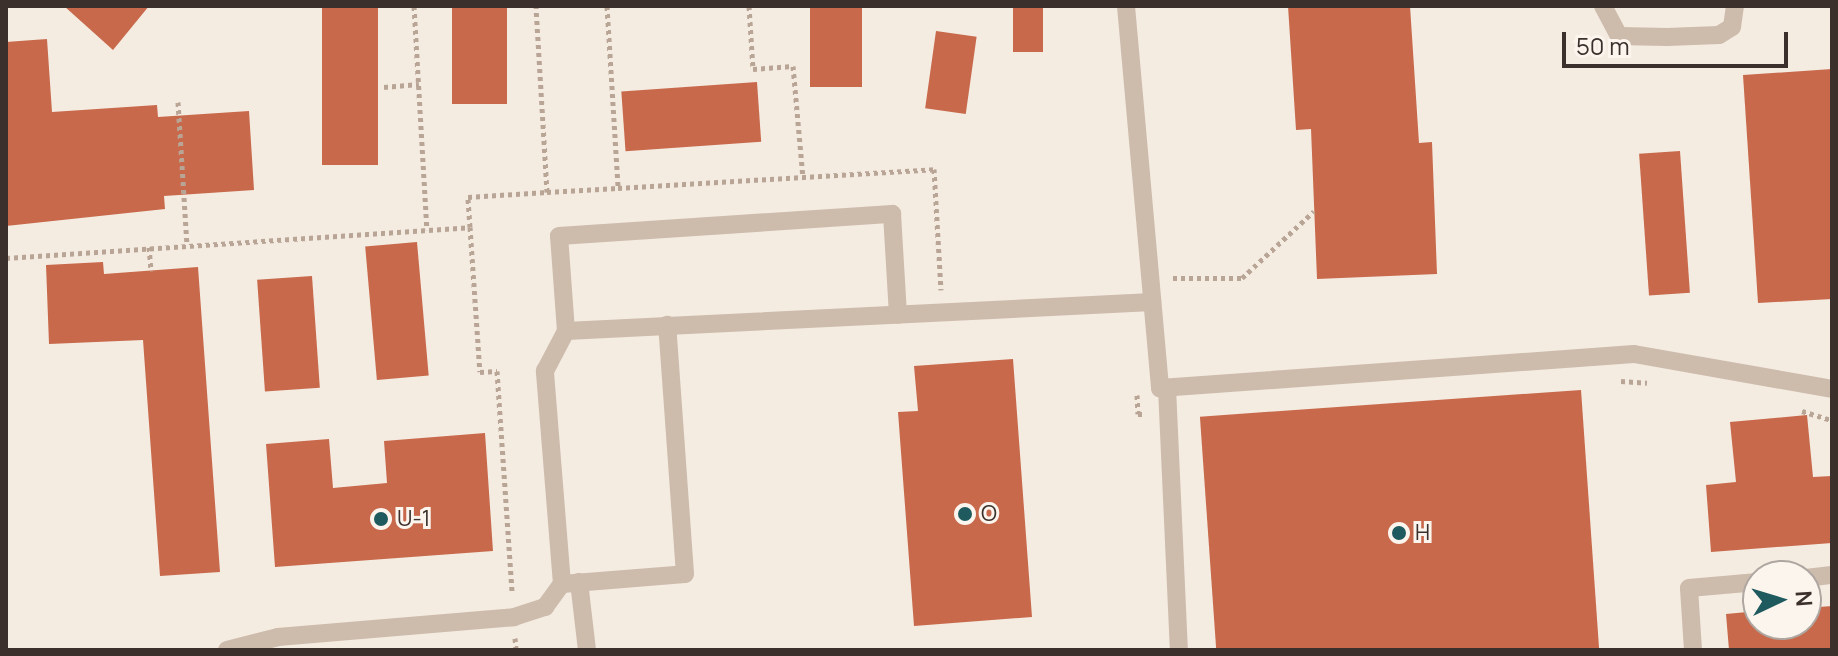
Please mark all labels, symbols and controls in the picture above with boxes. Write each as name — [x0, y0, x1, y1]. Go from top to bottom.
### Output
scale bar — [1566, 16, 1792, 66]
text: 50 m — [1576, 29, 1630, 62]
place label: O — [981, 501, 997, 527]
marker: O — [956, 505, 974, 523]
place label: U-1 — [397, 506, 430, 532]
marker: U-1 — [372, 510, 390, 528]
place label: H — [1415, 520, 1430, 546]
marker: H — [1390, 524, 1408, 542]
north arrow — [1742, 560, 1822, 640]
text: N — [1788, 590, 1819, 607]

